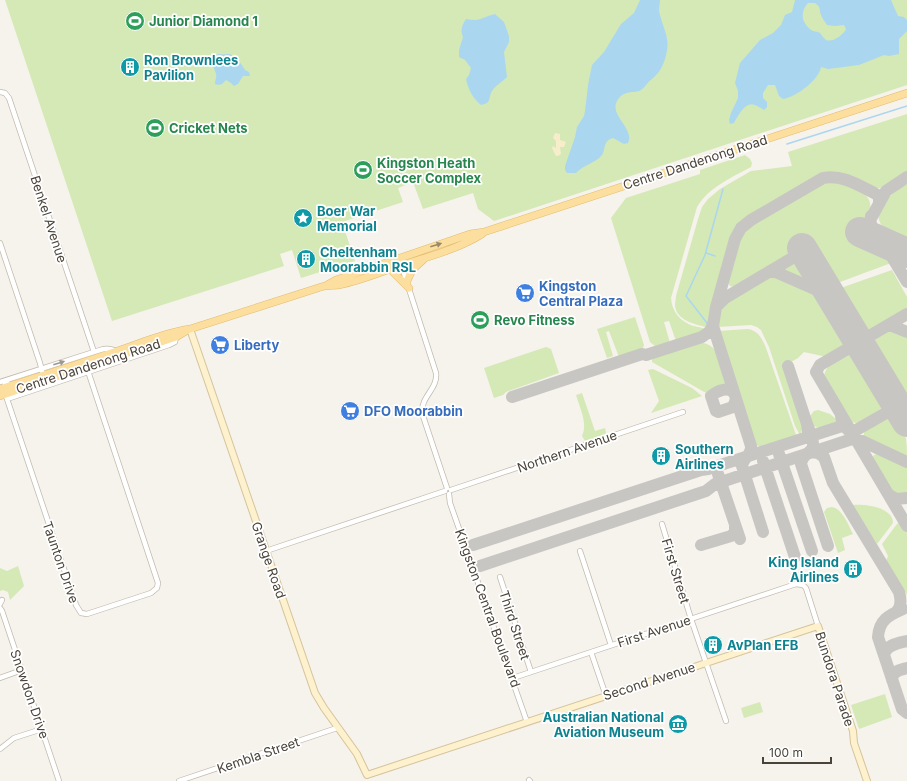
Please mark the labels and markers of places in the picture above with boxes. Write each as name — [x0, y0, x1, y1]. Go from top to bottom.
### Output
sports icon: Junior Diamond 1 — [124, 10, 146, 32]
place label: Junior Diamond 1 — [149, 13, 258, 29]
place label: Ron Brownlees Pavilion — [144, 52, 238, 83]
building icon: Ron Brownlees Pavilion — [119, 56, 141, 78]
sports icon: Cricket Nets — [144, 117, 166, 139]
place label: Cricket Nets — [169, 120, 248, 136]
place label: Kingston Heath Soccer Complex — [377, 155, 482, 186]
sports icon: Kingston Heath Soccer Complex — [352, 159, 374, 181]
place label: Boer War Memorial — [317, 203, 377, 234]
place icon: Boer War Memorial — [292, 207, 314, 229]
place label: Cheltenham Moorabbin RSL — [320, 244, 416, 275]
building icon: Cheltenham Moorabbin RSL — [295, 248, 317, 270]
place label: Kingston Central Plaza — [539, 278, 623, 309]
supermarket icon: Kingston Central Plaza — [514, 282, 536, 304]
sports icon: Revo Fitness — [469, 309, 491, 331]
place label: Revo Fitness — [494, 312, 575, 328]
supermarket icon: Liberty — [209, 334, 231, 356]
place label: Liberty — [234, 337, 279, 353]
supermarket icon: DFO Moorabbin — [339, 400, 361, 422]
place label: DFO Moorabbin — [364, 403, 463, 419]
place label: Southern Airlines — [675, 441, 734, 472]
building icon: Southern Airlines — [650, 445, 672, 467]
place label: King Island Airlines — [768, 554, 839, 585]
building icon: King Island Airlines — [842, 558, 864, 580]
building icon: AvPlan EFB — [702, 634, 724, 656]
place label: AvPlan EFB — [727, 637, 799, 653]
place label: Australian National Aviation Museum — [543, 709, 664, 740]
museum icon: Australian National Aviation Museum — [667, 713, 689, 735]

